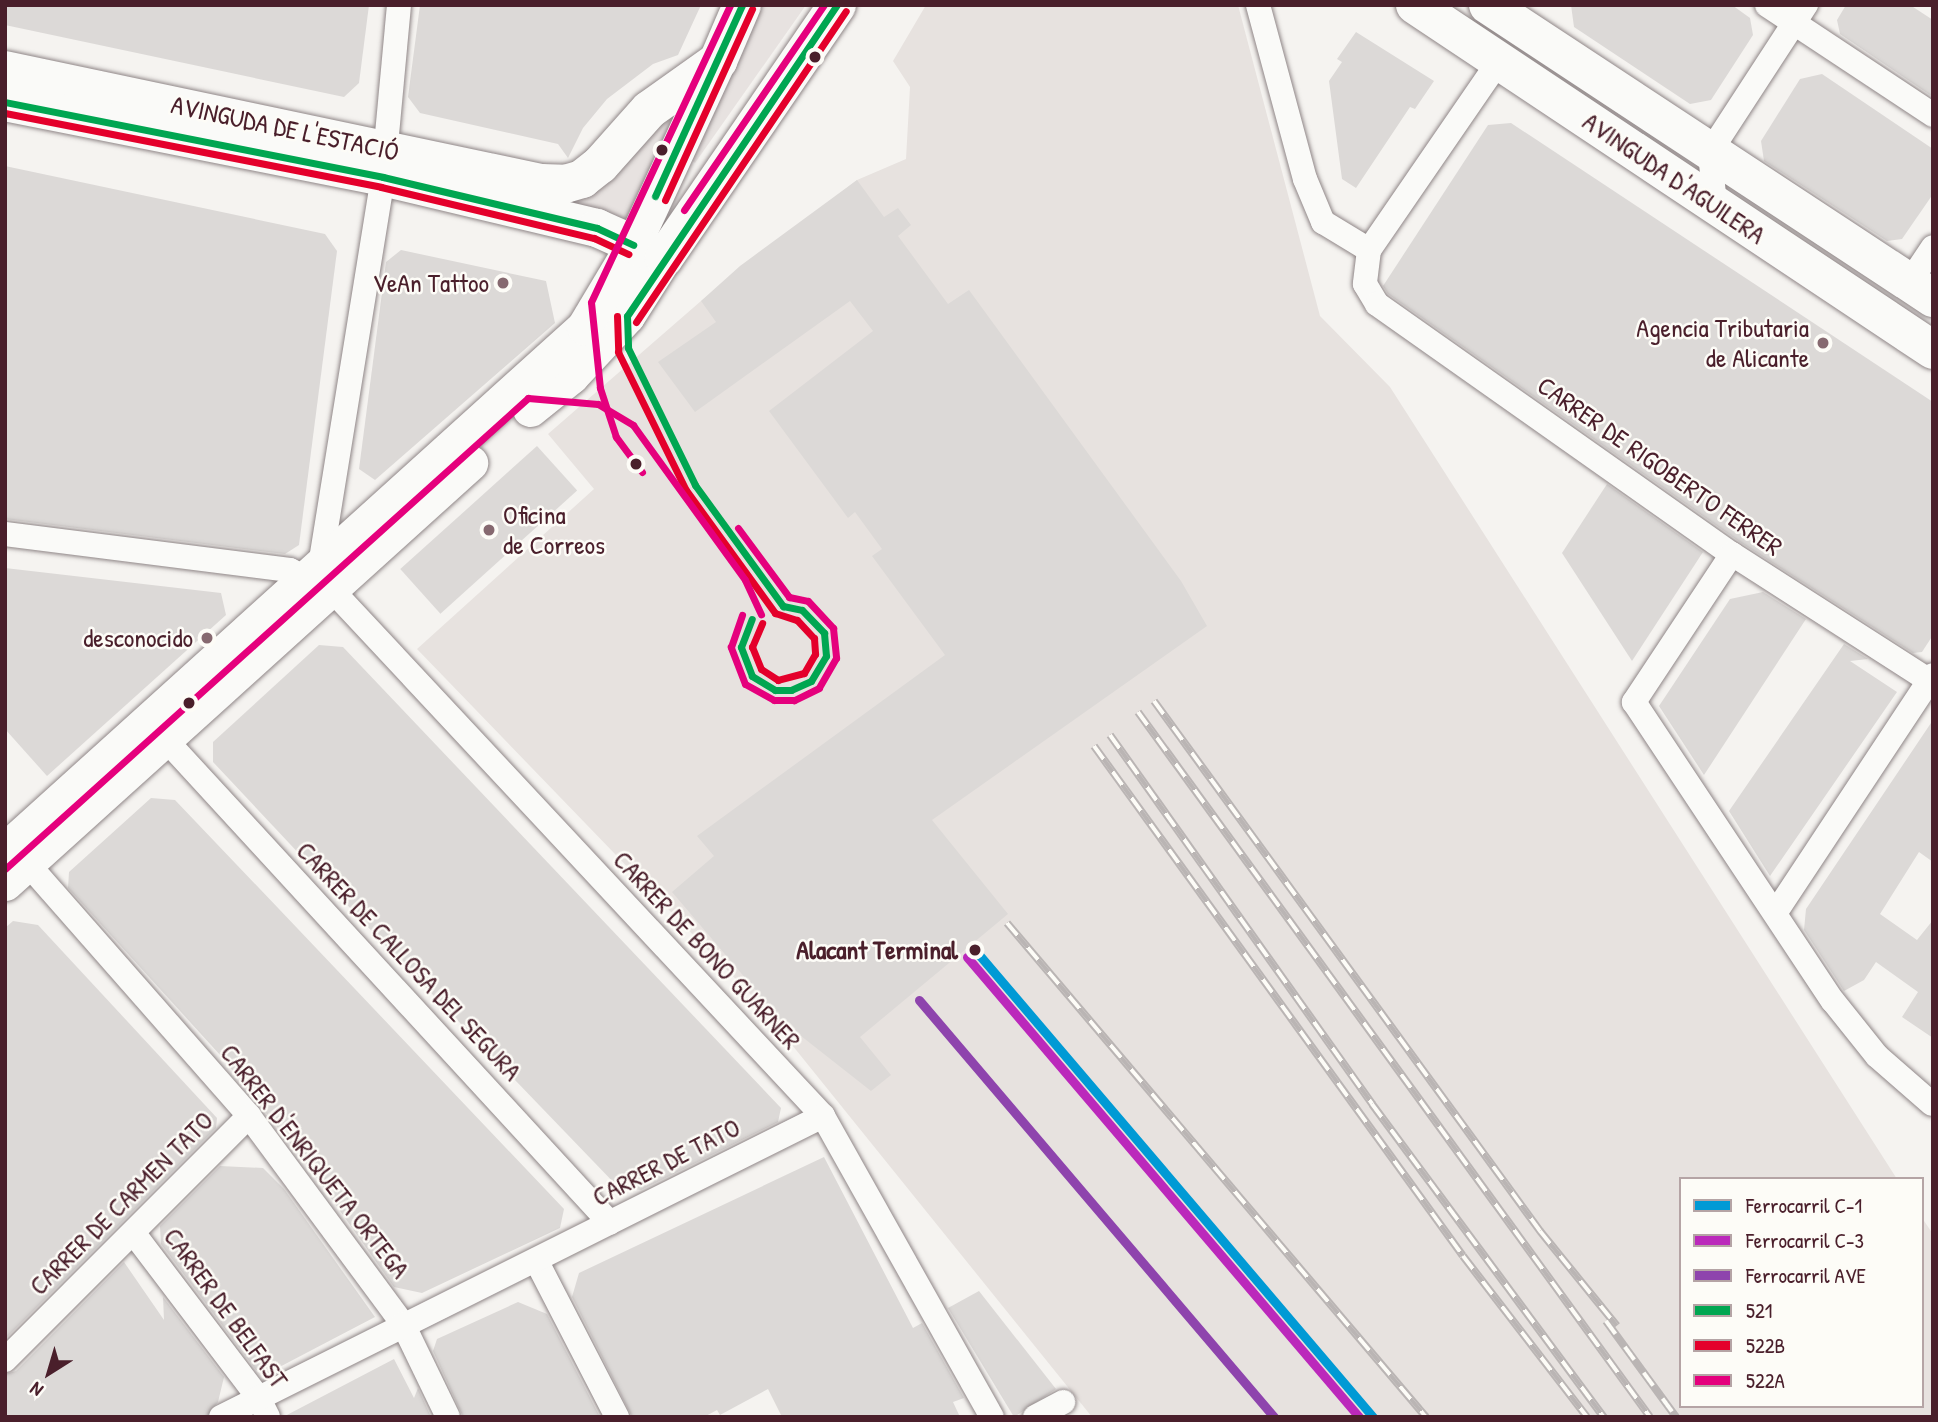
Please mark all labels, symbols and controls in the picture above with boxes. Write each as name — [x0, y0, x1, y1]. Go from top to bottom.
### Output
unlabelled marker — [808, 50, 822, 64]
street label: AVINGUDA DE L'ESTACIÓ — [168, 89, 402, 167]
street label: AVINGUDA D'AGUILERA — [1577, 106, 1771, 250]
unlabelled marker — [655, 143, 669, 157]
place label: VeAn Tattoo — [372, 267, 489, 299]
marker: VeAn Tattoo — [495, 275, 511, 291]
place label: Agencia Tributaria de Alicante — [1636, 312, 1809, 374]
marker: Agencia Tributaria de Alicante — [1815, 335, 1831, 351]
street label: CARRER DE RIGOBERTO FERRER — [1532, 370, 1788, 562]
unlabelled marker — [629, 457, 643, 471]
place label: Oficina de Correos — [503, 499, 605, 560]
marker: Oficina de Correos — [481, 522, 497, 538]
place label: desconocido — [83, 622, 193, 654]
marker: desconocido — [199, 630, 215, 646]
unlabelled marker — [182, 696, 196, 710]
street label: CARRER DE CALLOSA DEL SEGURA — [290, 835, 528, 1087]
street label: CARRER DE BONO GUARNER — [607, 844, 807, 1056]
place label: Alacant Terminal — [796, 934, 958, 966]
marker: Alacant Terminal — [964, 939, 986, 961]
street label: CARRER D'ENRIQUETA ORTEGA — [214, 1038, 416, 1284]
street label: CARRER DE CARMEN TATO — [23, 1105, 219, 1301]
street label: CARRER DE TATO — [587, 1112, 745, 1212]
legend — [1679, 1177, 1924, 1408]
text: Ferrocarril C-1 — [1746, 1191, 1862, 1220]
street label: CARRER DE BELFAST — [157, 1222, 295, 1394]
text: Ferrocarril C-3 — [1746, 1226, 1864, 1255]
text: Ferrocarril AVE — [1746, 1261, 1866, 1290]
text: 521 — [1746, 1296, 1772, 1325]
text: 522B — [1746, 1331, 1785, 1360]
north arrow — [14, 1338, 84, 1408]
text: 522A — [1746, 1366, 1785, 1395]
text: N — [25, 1376, 48, 1403]

